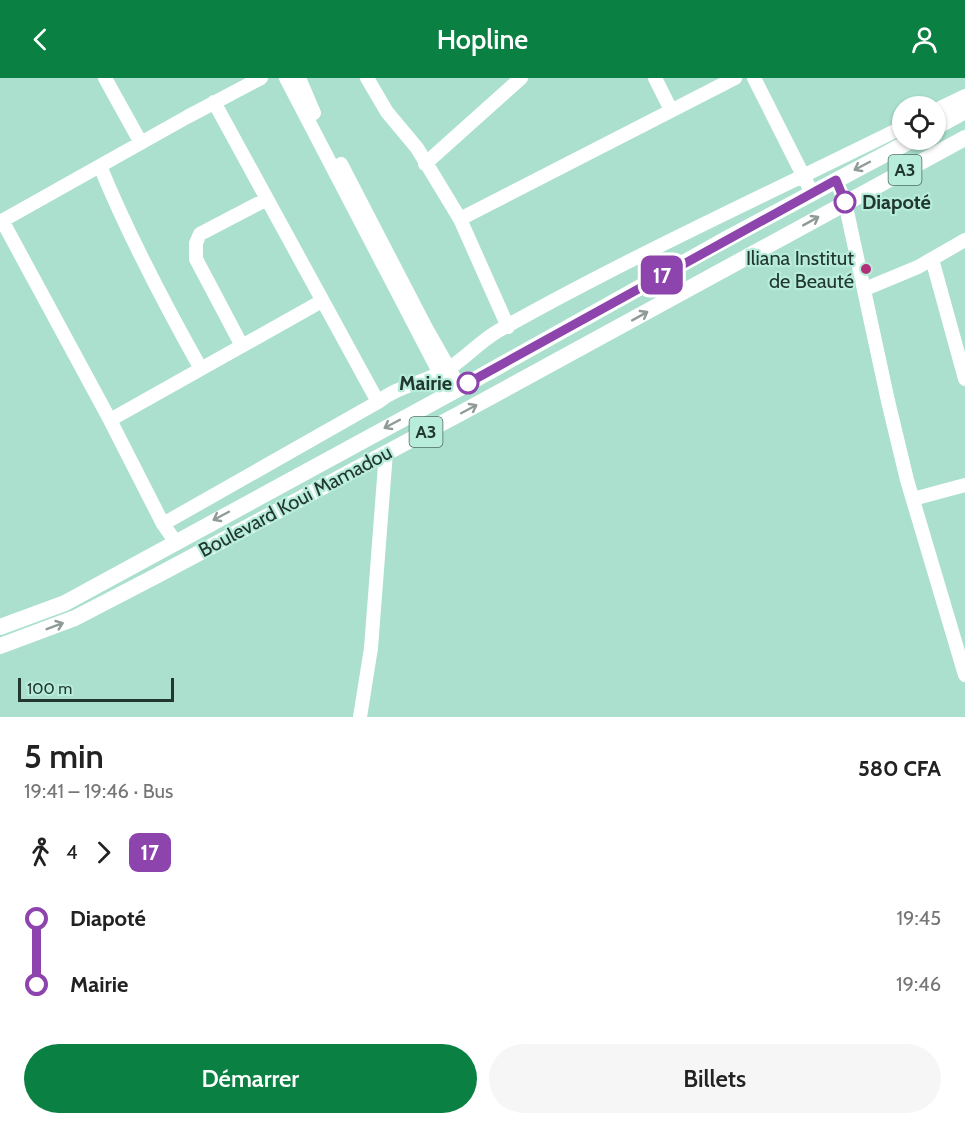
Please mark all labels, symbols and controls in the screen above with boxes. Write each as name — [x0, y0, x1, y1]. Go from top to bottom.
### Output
icon: back — [24, 23, 57, 56]
text: Hopline — [437, 23, 528, 56]
icon: person — [908, 23, 941, 56]
map controls — [892, 96, 946, 150]
button: locate — [892, 96, 946, 150]
road number: A3 — [888, 155, 922, 185]
one-way arrow — [853, 161, 871, 172]
place label: Diapoté — [862, 190, 931, 214]
marker: Diapoté — [834, 191, 856, 213]
one-way arrow — [802, 215, 819, 227]
place label: Iliana Institut de Beauté — [746, 246, 854, 293]
line badge: 17 — [635, 256, 689, 294]
marker: Iliana Institut de Beauté — [859, 262, 873, 276]
text: 17 — [653, 263, 671, 288]
one-way arrow — [632, 309, 649, 321]
place label: Mairie — [399, 371, 452, 395]
marker: Mairie — [457, 372, 479, 394]
one-way arrow — [460, 403, 477, 415]
road number: A3 — [410, 417, 442, 447]
one-way arrow — [384, 419, 402, 430]
street label: Boulevard Koui Mamadou — [194, 440, 396, 562]
one-way arrow — [213, 510, 230, 522]
one-way arrow — [45, 619, 64, 630]
scale bar — [18, 675, 174, 702]
text: 100 m — [27, 679, 72, 698]
text: 5 min — [24, 736, 104, 776]
text: 580 CFA — [858, 755, 941, 782]
text: 19:41 – 19:46 · Bus — [24, 779, 173, 803]
icon: walk — [24, 836, 57, 869]
icon: forward — [87, 836, 120, 869]
text: 4 — [66, 840, 78, 864]
text: 17 — [141, 840, 159, 865]
text: Diapoté — [70, 905, 146, 932]
text: 19:45 — [897, 906, 941, 930]
text: Mairie — [70, 971, 128, 998]
text: 19:46 — [896, 972, 941, 996]
button: Démarrer — [24, 1044, 477, 1113]
button: Billets — [489, 1044, 941, 1113]

